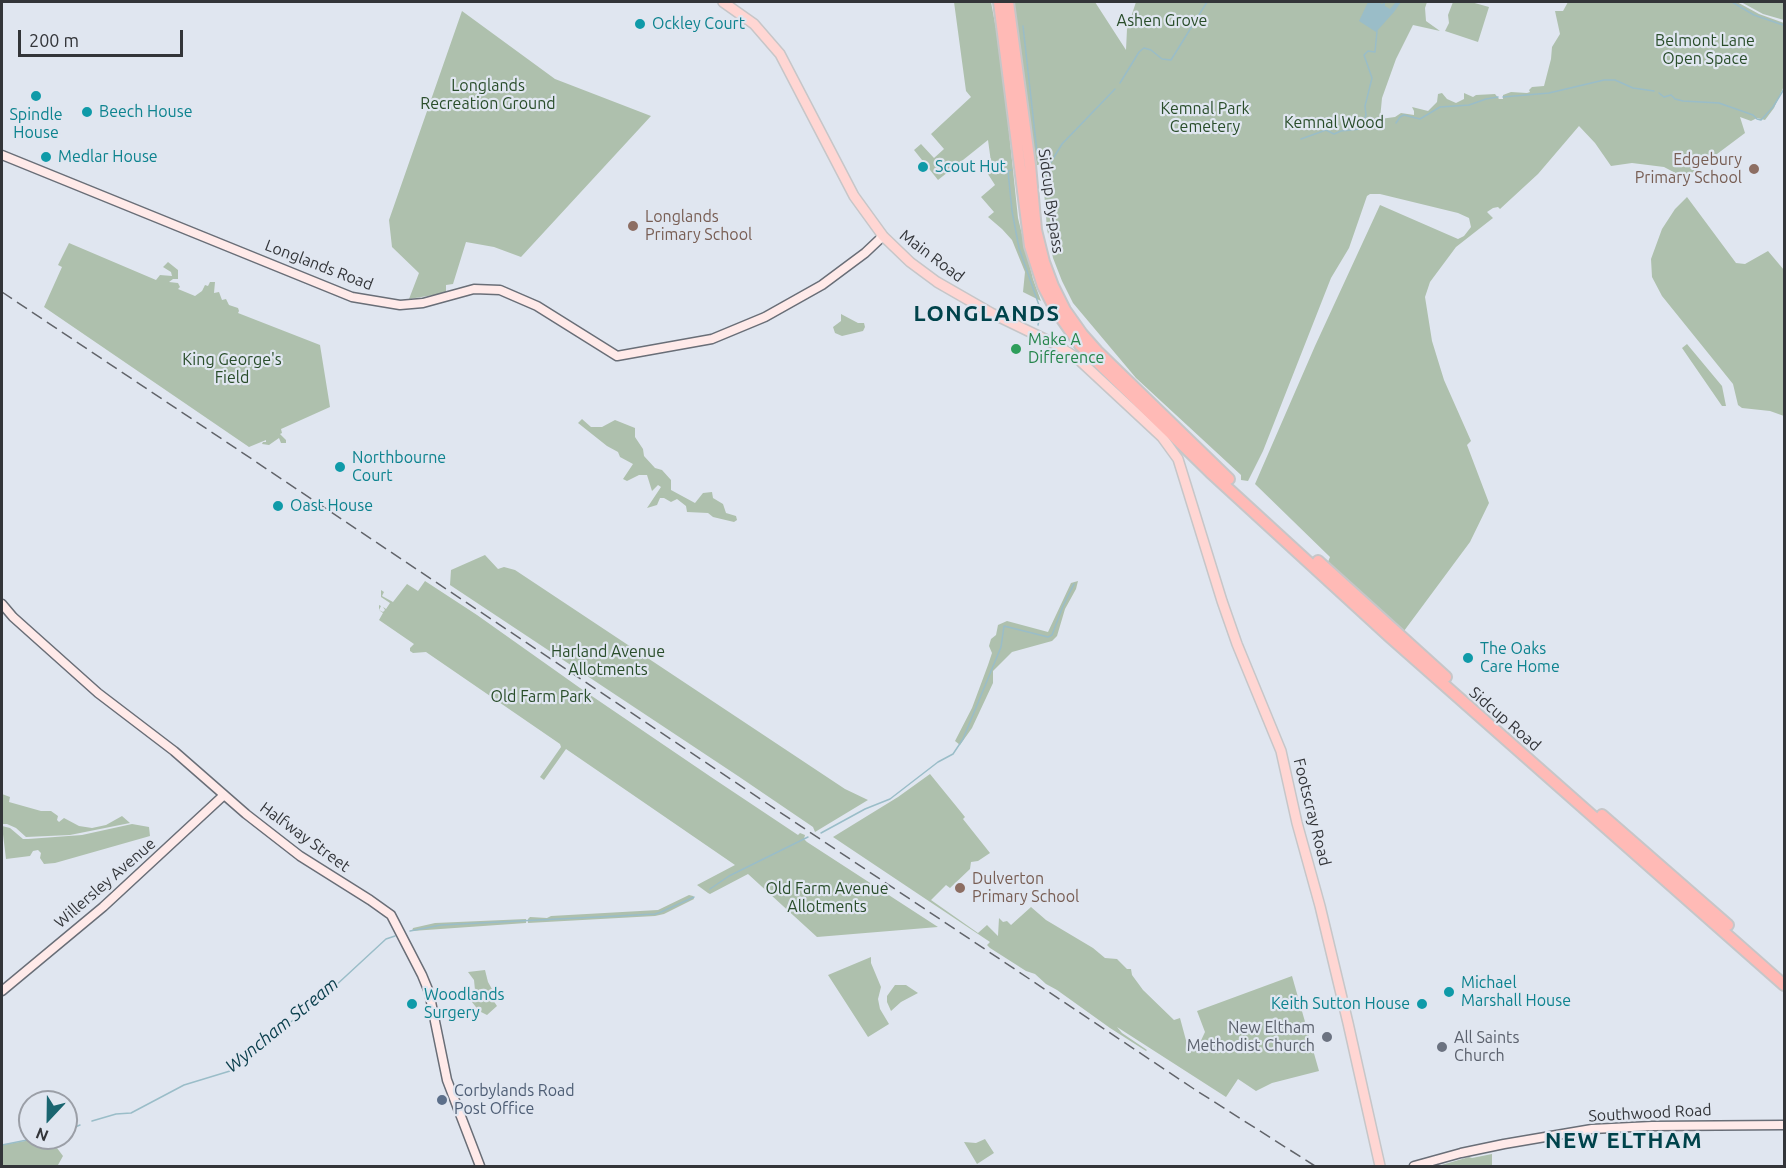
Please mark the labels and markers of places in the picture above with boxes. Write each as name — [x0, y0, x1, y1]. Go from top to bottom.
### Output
place label: Ockley Court — [652, 14, 745, 34]
marker: Ockley Court — [633, 17, 647, 31]
marker: Spindle House — [29, 89, 43, 103]
place label: Beech House — [99, 102, 192, 122]
place label: Spindle House — [9, 105, 63, 143]
marker: Beech House — [80, 105, 94, 119]
place label: Medlar House — [58, 147, 158, 167]
marker: Medlar House — [39, 150, 53, 164]
place label: Edgebury Primary School — [1635, 150, 1742, 188]
place label: Scout Hut — [935, 157, 1006, 177]
marker: Scout Hut — [916, 160, 930, 174]
marker: Edgebury Primary School — [1747, 162, 1761, 176]
place label: Longlands Primary School — [645, 207, 752, 245]
marker: Longlands Primary School — [626, 219, 640, 233]
place label: Make A Difference — [1028, 330, 1104, 368]
marker: Make A Difference — [1009, 342, 1023, 356]
place label: Northbourne Court — [352, 448, 446, 486]
marker: Northbourne Court — [333, 460, 347, 474]
place label: Oast House — [290, 496, 373, 516]
marker: Oast House — [271, 499, 285, 513]
place label: The Oaks Care Home — [1480, 639, 1560, 677]
marker: The Oaks Care Home — [1461, 651, 1475, 665]
place label: Dulverton Primary School — [972, 869, 1079, 907]
marker: Dulverton Primary School — [953, 881, 967, 895]
place label: Michael Marshall House — [1461, 973, 1571, 1011]
place label: Woodlands Surgery — [424, 985, 505, 1023]
marker: Michael Marshall House — [1442, 985, 1456, 999]
place label: Keith Sutton House — [1271, 994, 1410, 1014]
marker: Woodlands Surgery — [405, 997, 419, 1011]
marker: Keith Sutton House — [1415, 997, 1429, 1011]
place label: New Eltham Methodist Church — [1187, 1018, 1315, 1056]
place label: All Saints Church — [1454, 1028, 1519, 1066]
marker: New Eltham Methodist Church — [1320, 1030, 1334, 1044]
marker: All Saints Church — [1435, 1040, 1449, 1054]
place label: Corbylands Road Post Office — [454, 1081, 575, 1119]
marker: Corbylands Road Post Office — [435, 1093, 449, 1107]

